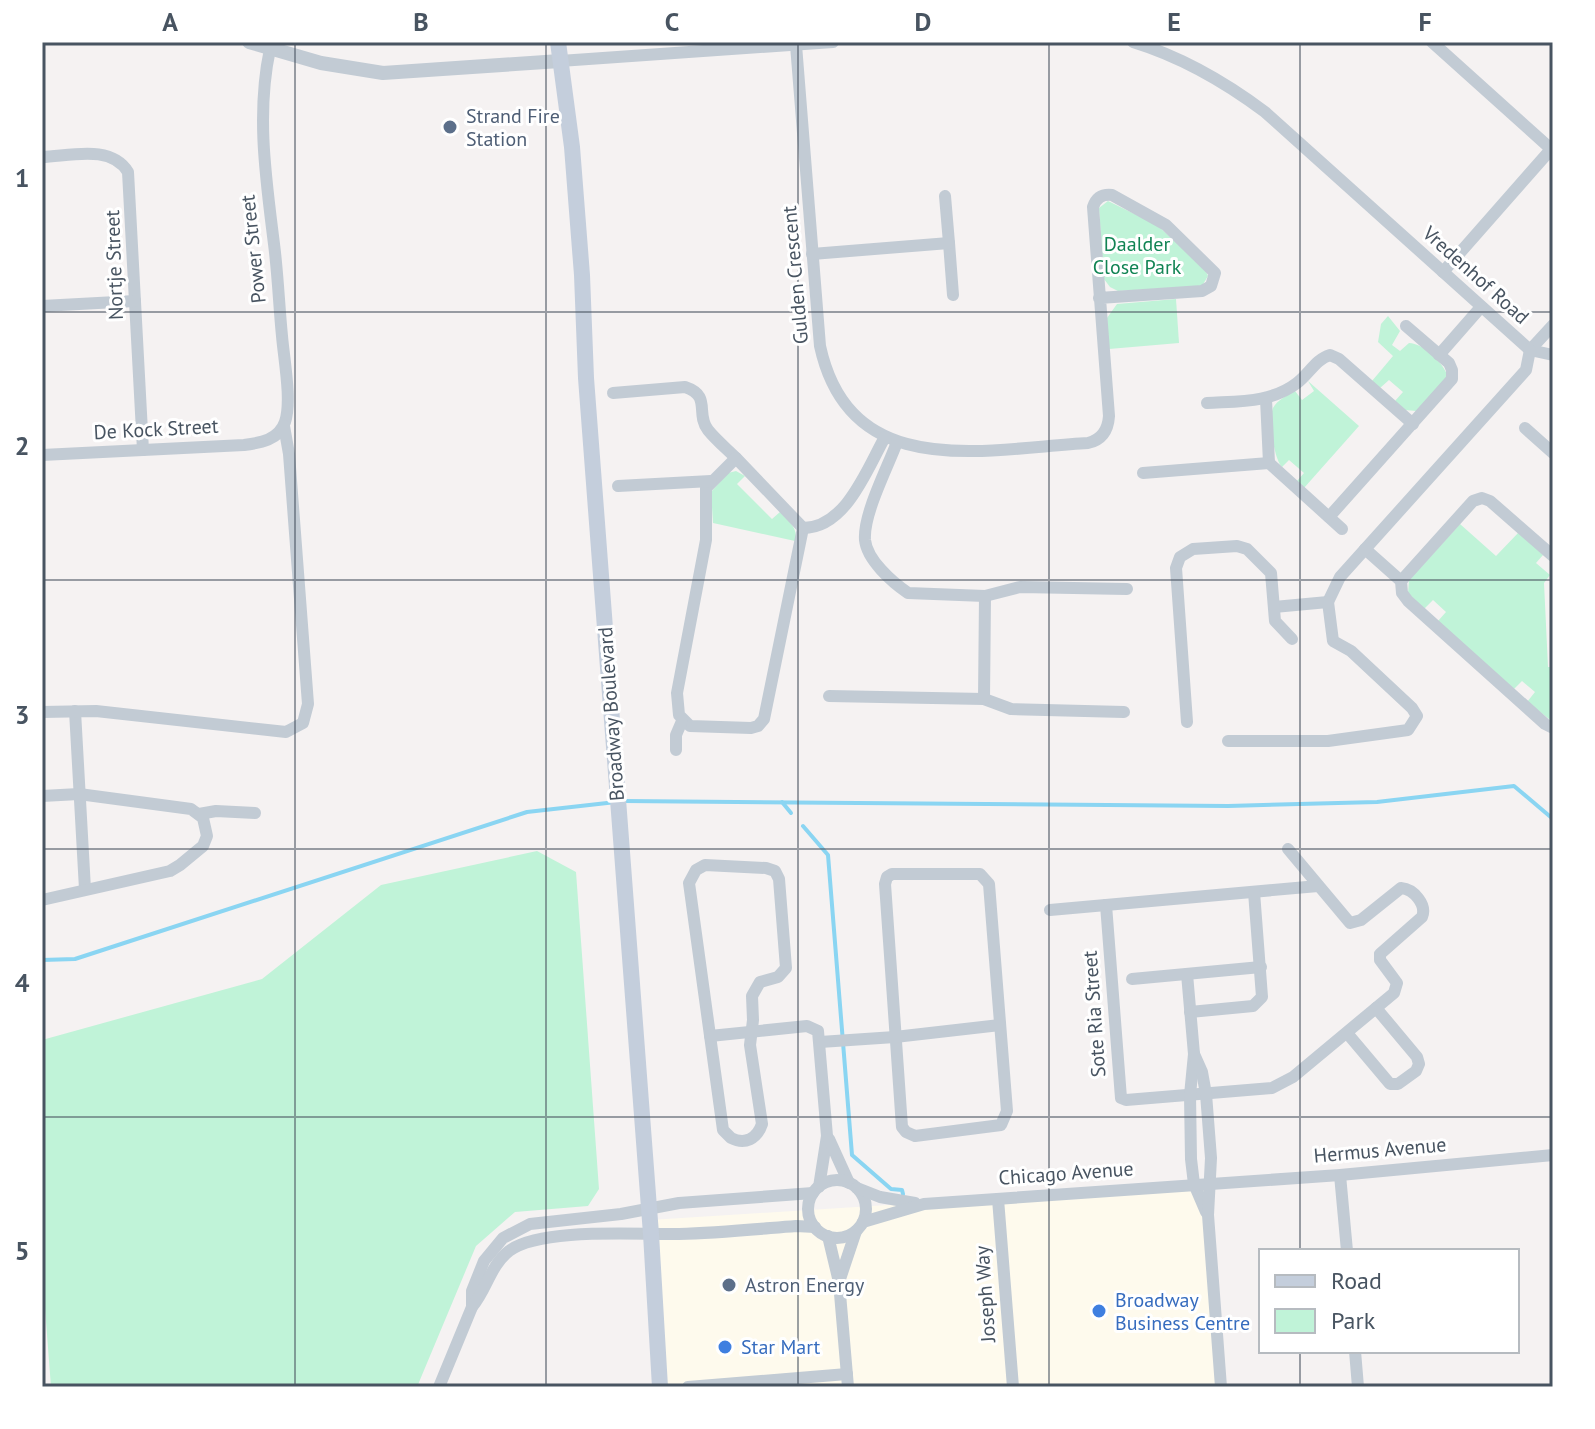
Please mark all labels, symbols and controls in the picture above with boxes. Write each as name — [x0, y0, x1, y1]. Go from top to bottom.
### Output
text: A — [162, 5, 178, 38]
text: B — [413, 5, 429, 38]
text: C — [665, 5, 679, 38]
text: D — [915, 5, 931, 38]
text: E — [1167, 5, 1181, 38]
text: F — [1418, 5, 1432, 38]
place label: Strand Fire Station — [466, 103, 560, 152]
marker: Strand Fire Station — [441, 118, 459, 136]
text: 1 — [15, 161, 29, 194]
street label: Power Street — [234, 193, 272, 304]
street label: Gulden Crescent — [776, 204, 814, 345]
street label: Nortje Street — [99, 209, 129, 321]
street label: Vredenhof Road — [1417, 220, 1535, 330]
park label: Daalder Close Park — [1093, 231, 1182, 280]
street label: De Kock Street — [93, 413, 219, 445]
text: 2 — [15, 429, 29, 462]
street label: Broadway Boulevard — [592, 626, 630, 802]
text: 3 — [15, 698, 29, 731]
street label: Sote Ria Street — [1077, 950, 1111, 1078]
text: 4 — [15, 966, 30, 999]
street label: Hermus Avenue — [1313, 1131, 1447, 1169]
street label: Chicago Avenue — [998, 1155, 1134, 1191]
text: 5 — [15, 1234, 29, 1267]
street label: Joseph Way — [969, 1244, 1001, 1344]
legend — [1259, 1249, 1519, 1353]
text: Road — [1331, 1265, 1382, 1296]
place label: Astron Energy — [745, 1272, 865, 1298]
marker: Astron Energy — [720, 1276, 738, 1294]
place label: Broadway Business Centre — [1115, 1287, 1250, 1336]
marker: Broadway Business Centre — [1090, 1302, 1108, 1320]
text: Park — [1331, 1305, 1376, 1336]
place label: Star Mart — [741, 1334, 821, 1360]
marker: Star Mart — [716, 1338, 734, 1356]

